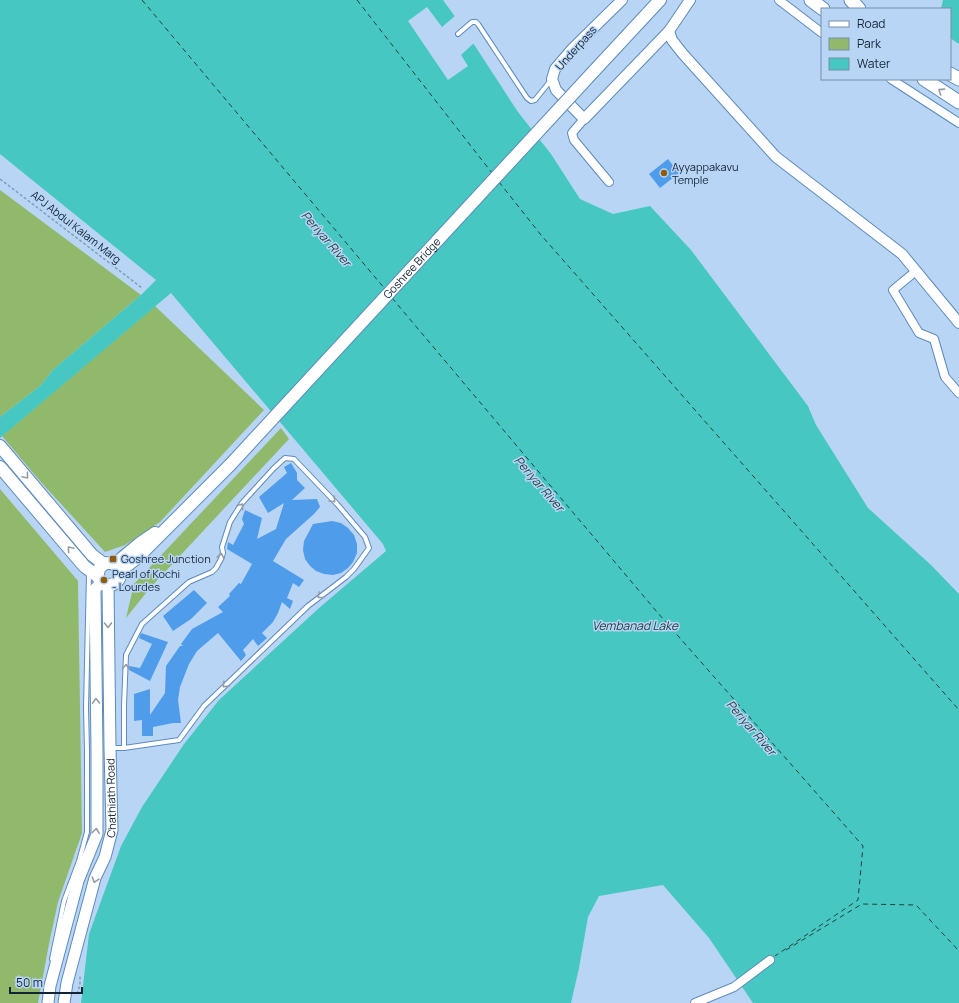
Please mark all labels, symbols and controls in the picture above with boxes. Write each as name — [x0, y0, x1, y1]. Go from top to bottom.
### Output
legend — [821, 8, 951, 80]
text: Road — [857, 15, 885, 32]
street label: Underpass — [552, 22, 600, 73]
text: Park — [857, 35, 882, 52]
text: Water — [857, 55, 891, 72]
one-way arrow — [938, 88, 945, 95]
place label: Ayyappakavu Temple — [672, 159, 739, 187]
marker: Ayyappakavu Temple — [659, 168, 669, 178]
street label: APJ Abdul Kalam Marg — [28, 187, 124, 267]
water label: Periyar River — [298, 207, 356, 271]
street label: Goshree Bridge — [379, 234, 444, 302]
water label: Periyar River — [511, 452, 569, 516]
one-way arrow — [21, 472, 28, 479]
one-way arrow — [328, 495, 336, 503]
one-way arrow — [236, 503, 243, 510]
one-way arrow — [67, 546, 74, 553]
place label: Goshree Junction — [121, 551, 211, 566]
one-way arrow — [216, 552, 224, 559]
marker: Goshree Junction — [108, 554, 118, 564]
place label: Pearl of Kochi - Lourdes — [112, 566, 180, 594]
marker: Pearl of Kochi - Lourdes — [99, 575, 109, 585]
one-way arrow — [318, 592, 325, 599]
water label: Vembanad Lake — [592, 617, 679, 634]
one-way arrow — [104, 622, 113, 628]
one-way arrow — [121, 664, 130, 670]
one-way arrow — [222, 681, 230, 688]
water label: Periyar River — [723, 696, 781, 760]
one-way arrow — [92, 698, 101, 704]
street label: Chathiath Road — [102, 758, 119, 839]
one-way arrow — [91, 828, 100, 834]
one-way arrow — [91, 876, 100, 883]
scale bar — [10, 969, 82, 995]
text: 50 m — [16, 974, 43, 991]

